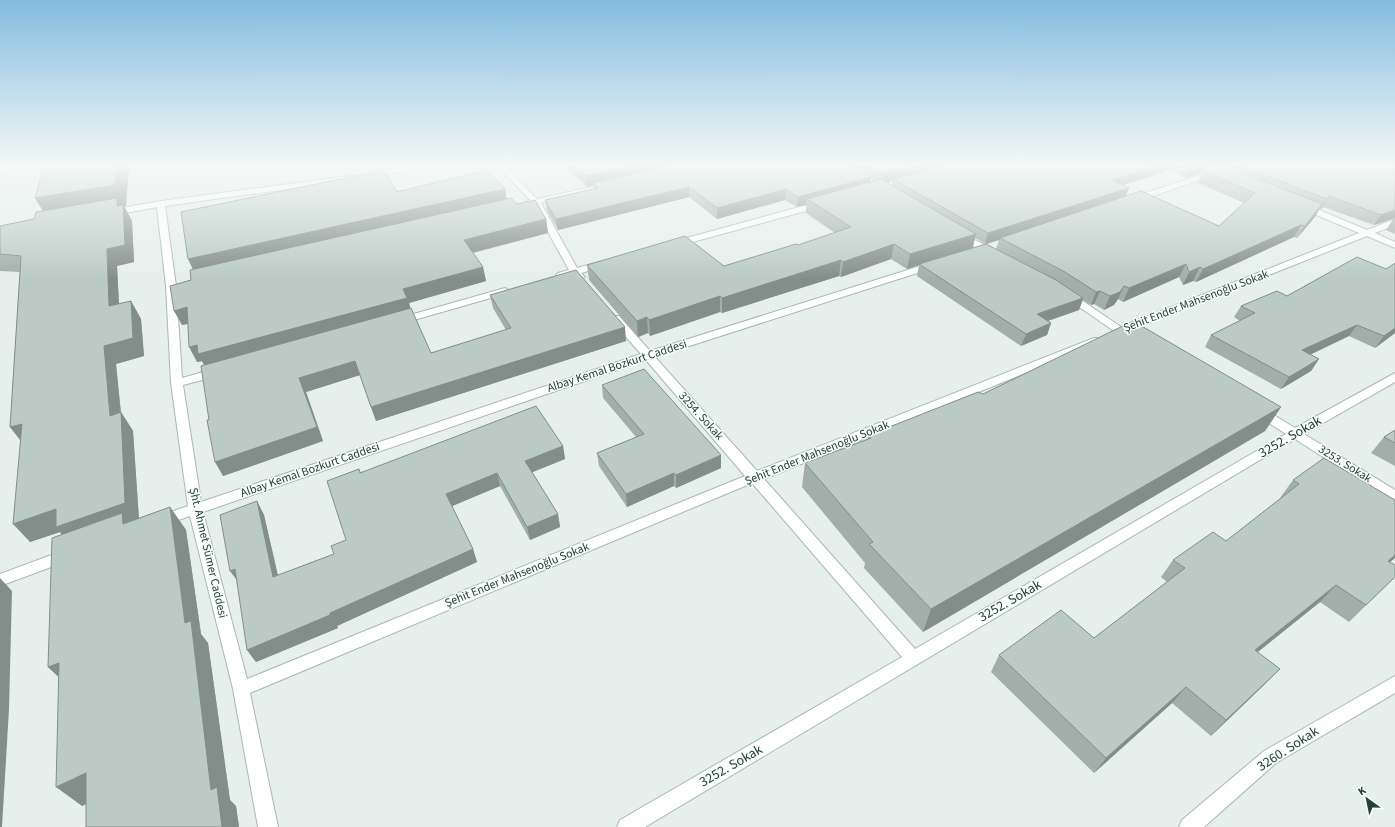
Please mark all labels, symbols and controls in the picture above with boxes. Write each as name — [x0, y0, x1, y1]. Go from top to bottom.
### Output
street label: Şehit Ender Mahsenoğlu Sokak — [1121, 265, 1271, 337]
street label: Albay Kemal Bozkurt Caddesi — [545, 335, 689, 397]
street label: 3254. Sokak — [675, 388, 727, 444]
street label: 3252. Sokak — [1255, 411, 1325, 463]
street label: Şehit Ender Mahsenoğlu Sokak — [742, 416, 892, 490]
street label: Albay Kemal Bozkurt Caddesi — [238, 438, 382, 502]
street label: 3253. Sokak — [1315, 441, 1375, 487]
street label: Şht. Ahmet Sümer Caddesi — [185, 486, 231, 620]
street label: Şehit Ender Mahsenoğlu Sokak — [442, 538, 592, 612]
street label: 3252. Sokak — [975, 575, 1045, 627]
street label: 3260. Sokak — [1253, 722, 1323, 776]
street label: 3252. Sokak — [696, 740, 766, 792]
north arrow — [1347, 779, 1387, 819]
text: K — [1355, 783, 1369, 799]

